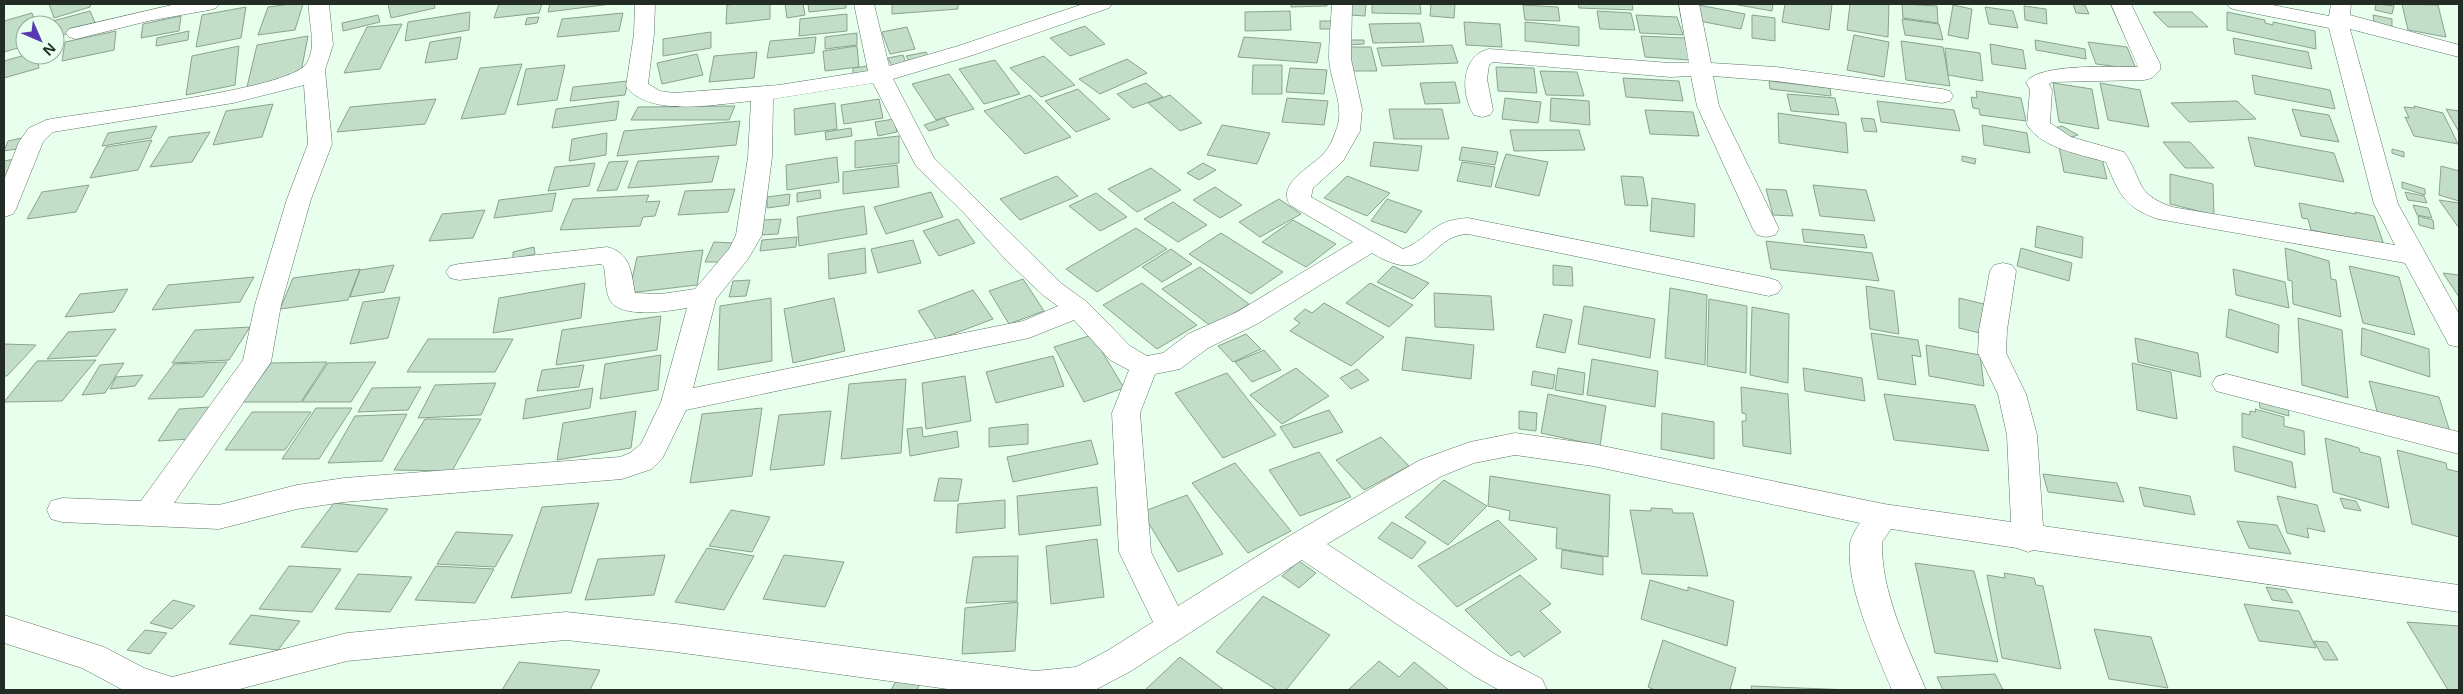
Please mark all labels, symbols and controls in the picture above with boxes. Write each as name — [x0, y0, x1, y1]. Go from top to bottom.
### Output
north arrow — [15, 15, 65, 65]
text: N — [39, 39, 60, 60]

